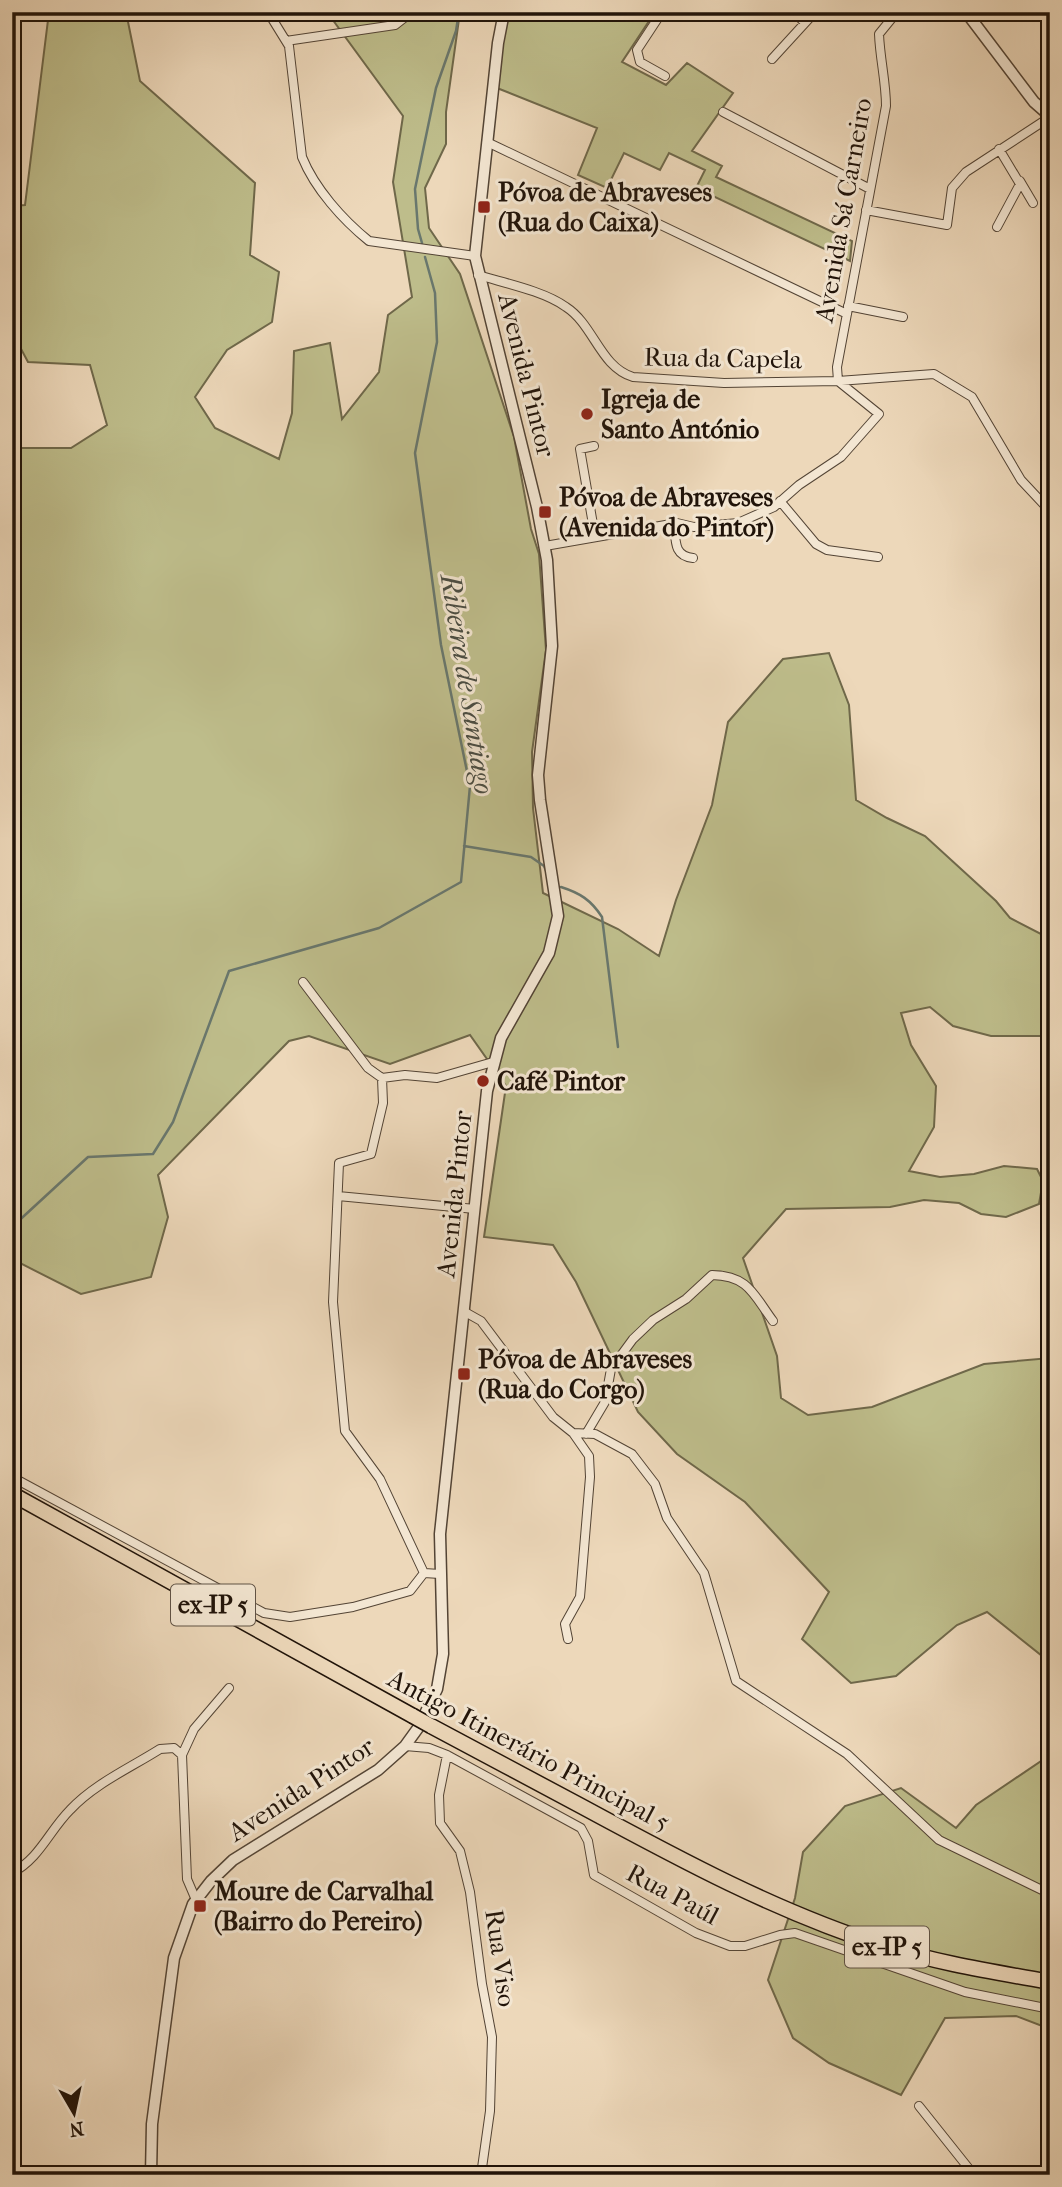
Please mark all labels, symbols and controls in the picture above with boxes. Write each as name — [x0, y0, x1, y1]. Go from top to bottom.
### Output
street label: Avenida Sá Carneiro — [808, 96, 878, 326]
place label: Póvoa de Abraveses (Rua do Caixa) — [498, 177, 712, 238]
marker: Póvoa de Abraveses (Rua do Caixa) — [476, 199, 492, 215]
street label: Avenida Pintor — [491, 289, 562, 460]
street label: Rua da Capela — [644, 342, 803, 375]
place label: Igreja de Santo António — [601, 384, 759, 445]
marker: Igreja de Santo António — [579, 406, 595, 422]
place label: Póvoa de Abraveses (Avenida do Pintor) — [559, 482, 774, 543]
marker: Póvoa de Abraveses (Avenida do Pintor) — [537, 504, 553, 520]
water label: Ribeira de Santiago — [433, 570, 501, 797]
place label: Café Pintor — [497, 1066, 626, 1097]
marker: Café Pintor — [475, 1073, 491, 1089]
street label: Avenida Pintor — [430, 1109, 479, 1280]
place label: Póvoa de Abraveses (Rua do Corgo) — [478, 1344, 692, 1405]
marker: Póvoa de Abraveses (Rua do Corgo) — [456, 1366, 472, 1382]
road number: ex-IP 5 — [171, 1584, 255, 1625]
street label: Antigo Itinerário Principal 5 — [382, 1662, 675, 1838]
street label: Avenida Pintor — [222, 1731, 380, 1849]
street label: Rua Paúl — [621, 1857, 724, 1932]
place label: Moure de Carvalhal (Bairro do Pereiro) — [214, 1876, 434, 1937]
marker: Moure de Carvalhal (Bairro do Pereiro) — [192, 1898, 208, 1914]
street label: Rua Viso — [478, 1907, 523, 2009]
road number: ex-IP 5 — [845, 1926, 929, 1968]
north arrow — [38, 2078, 108, 2148]
text: N — [67, 2117, 85, 2141]

